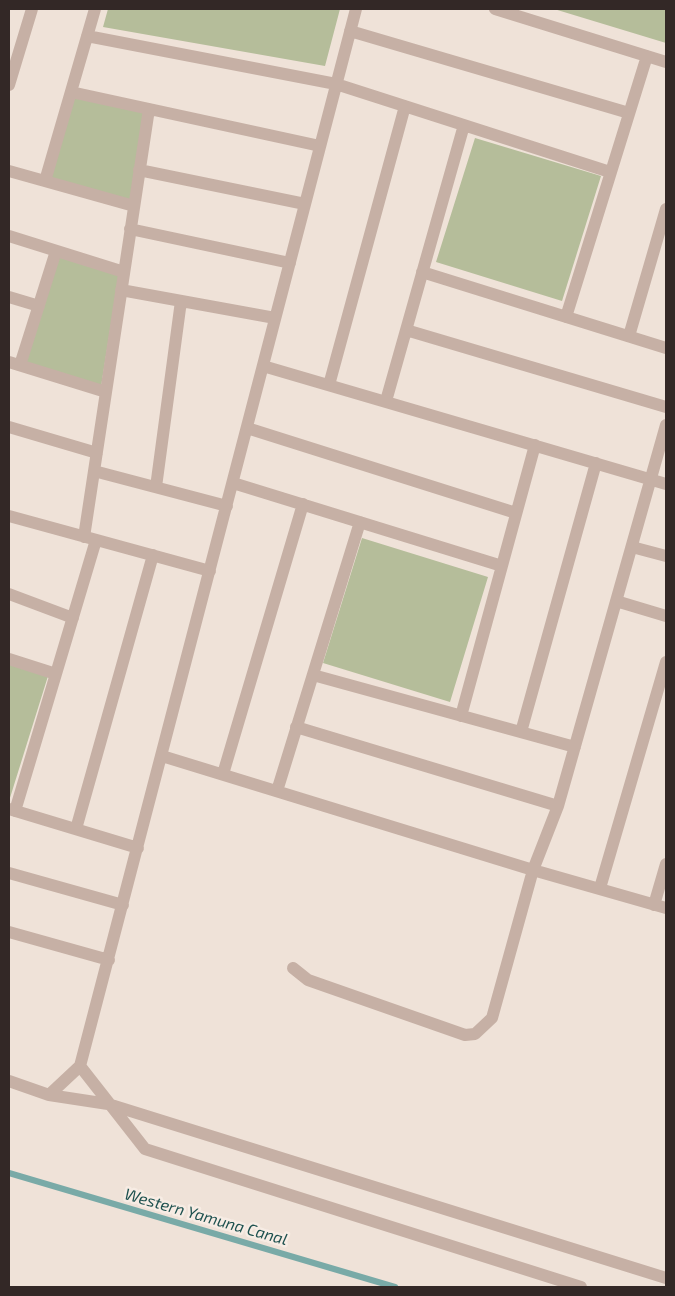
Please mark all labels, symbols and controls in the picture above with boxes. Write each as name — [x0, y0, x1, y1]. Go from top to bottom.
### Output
water label: Western Yamuna Canal — [122, 1185, 290, 1249]

